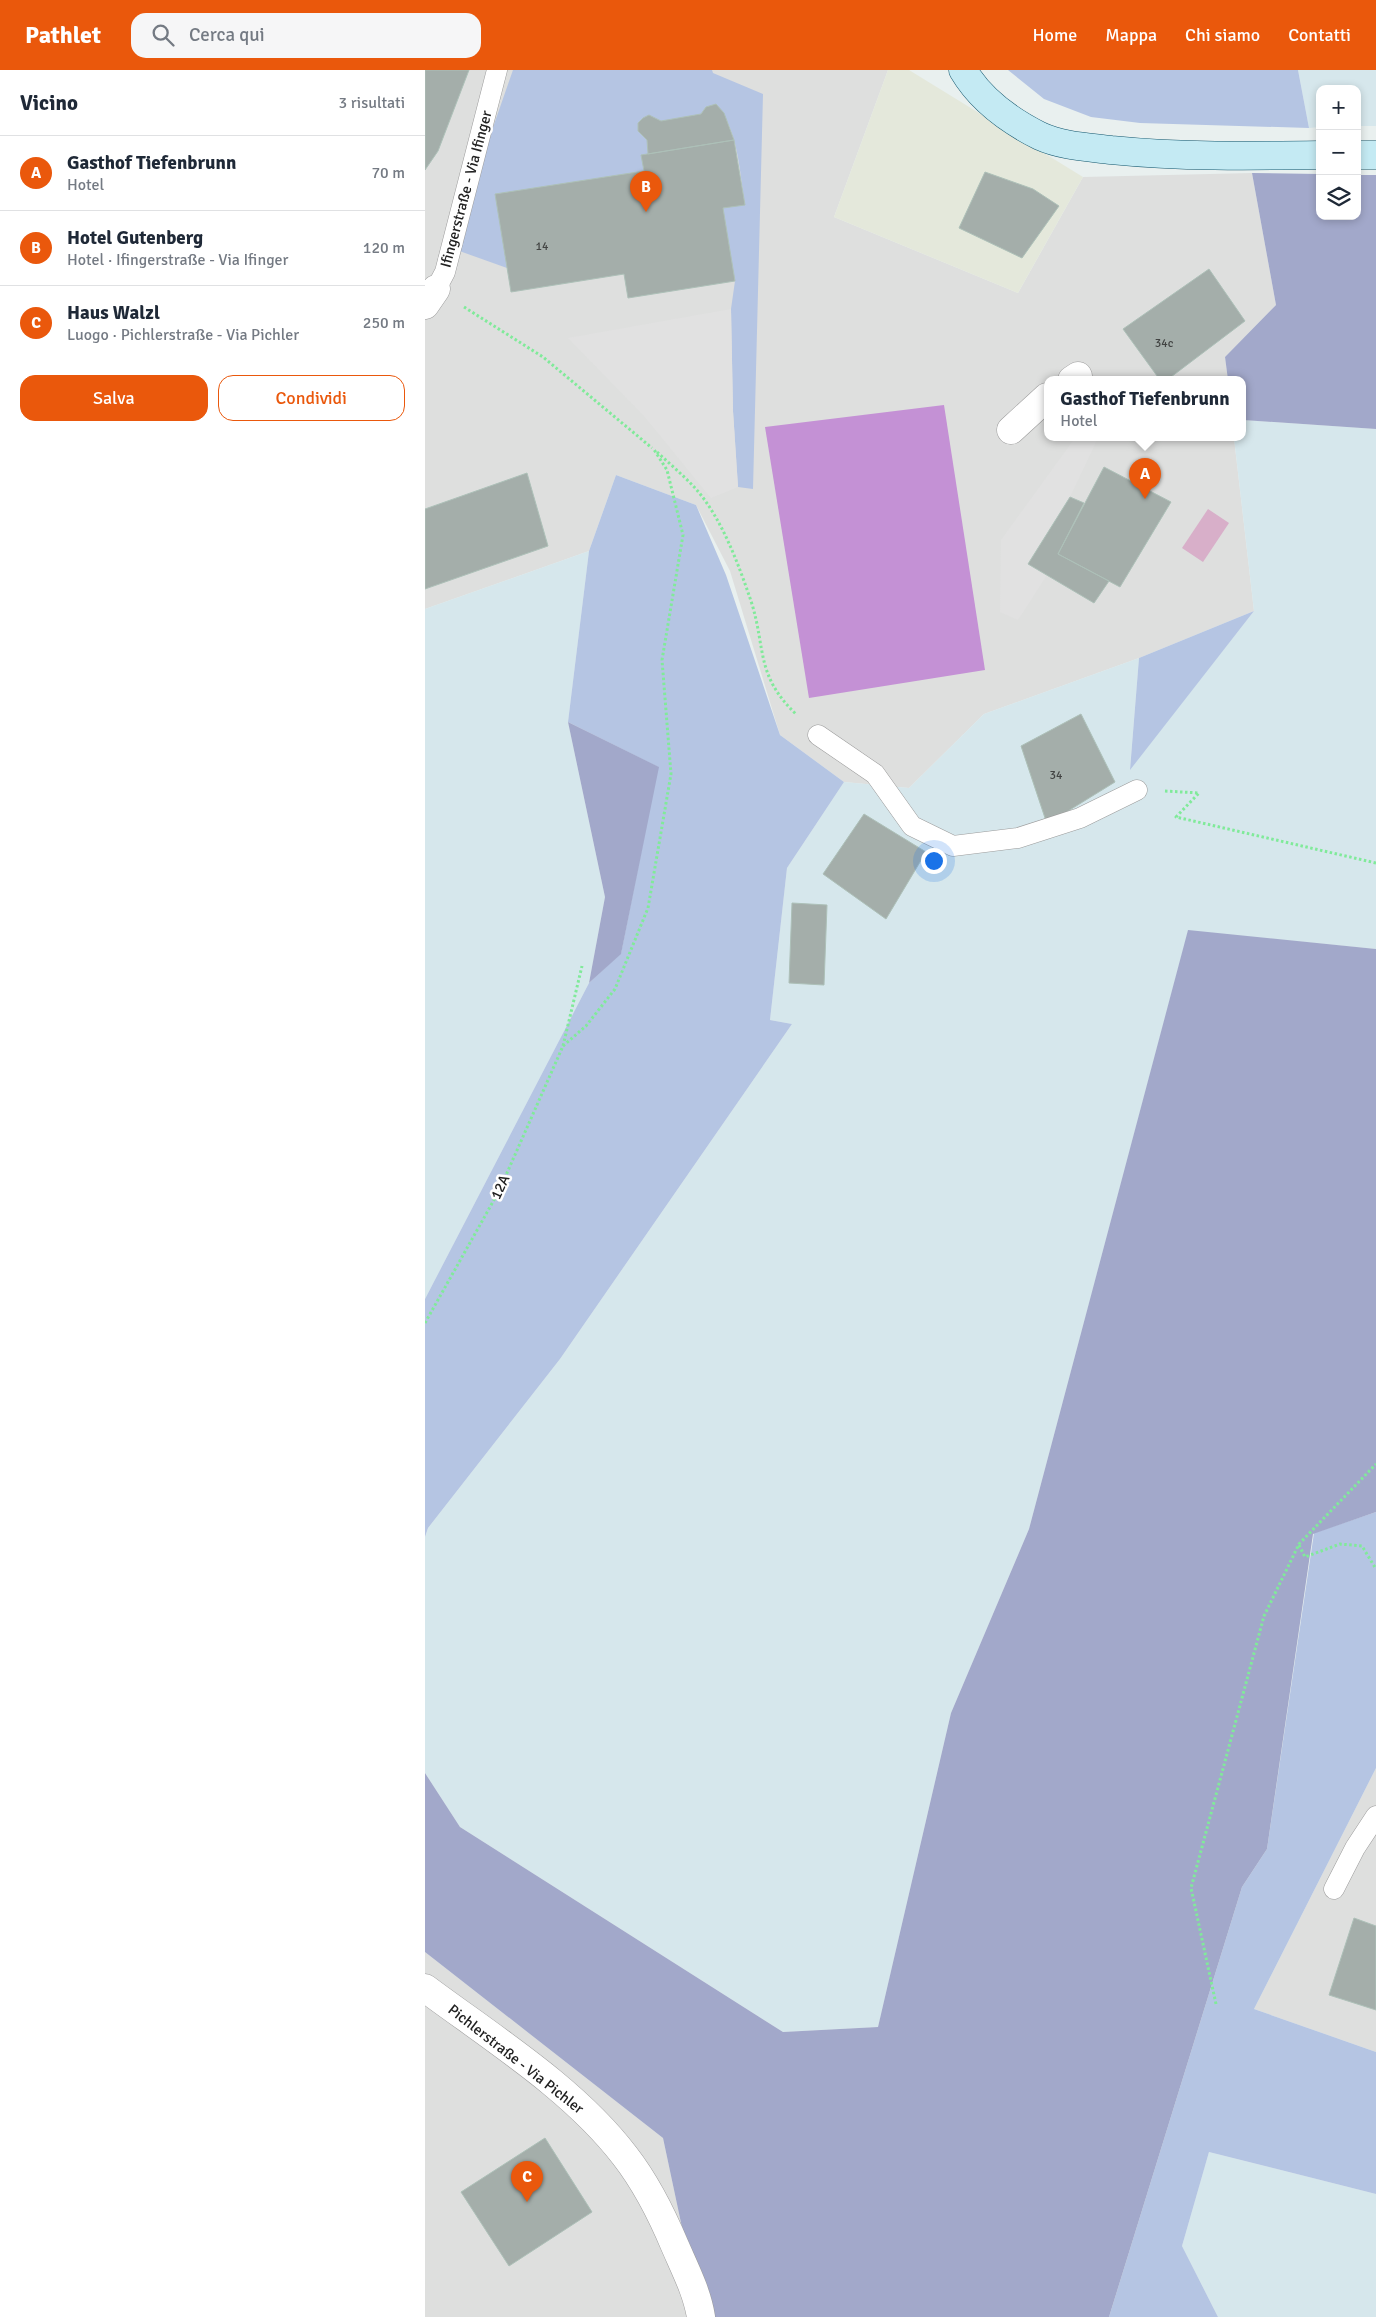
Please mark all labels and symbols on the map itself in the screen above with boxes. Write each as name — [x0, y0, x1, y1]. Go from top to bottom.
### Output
street label: Ifingerstraße - Via Ifinger — [436, 108, 496, 269]
pin: B — [630, 171, 662, 212]
house number: 14 — [536, 239, 549, 254]
house number: 34c — [1155, 336, 1174, 351]
pin: A — [1129, 458, 1161, 499]
house number: 34 — [1050, 768, 1063, 783]
your location — [921, 848, 947, 874]
street label: 12A — [486, 1172, 514, 1202]
street label: Pichlerstraße - Via Pichler — [445, 2000, 588, 2118]
pin: C — [511, 2161, 543, 2202]

